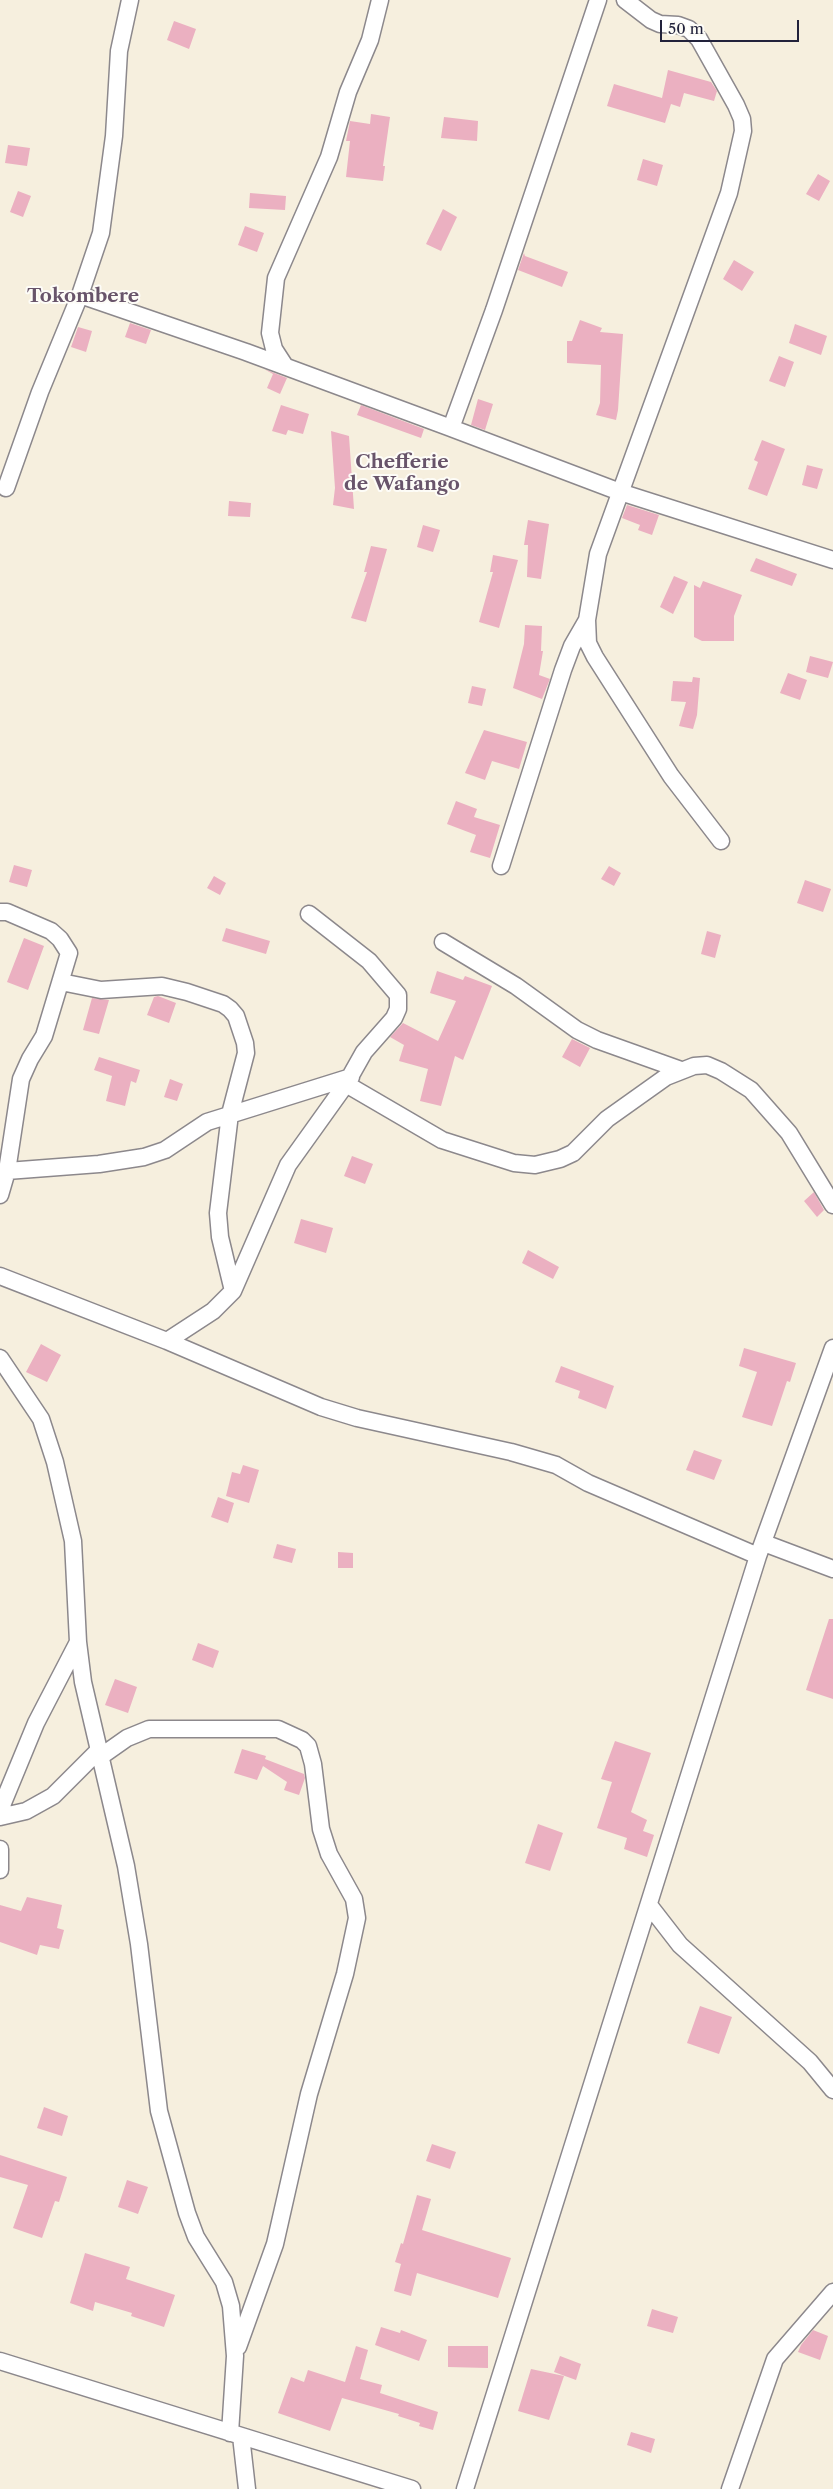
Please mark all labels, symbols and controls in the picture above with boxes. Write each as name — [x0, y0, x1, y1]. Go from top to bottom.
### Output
scale bar — [663, 10, 802, 42]
text: 50 m — [668, 19, 704, 38]
district label: Tokombere — [27, 286, 139, 308]
district label: Chefferie de Wafango — [344, 452, 460, 496]

